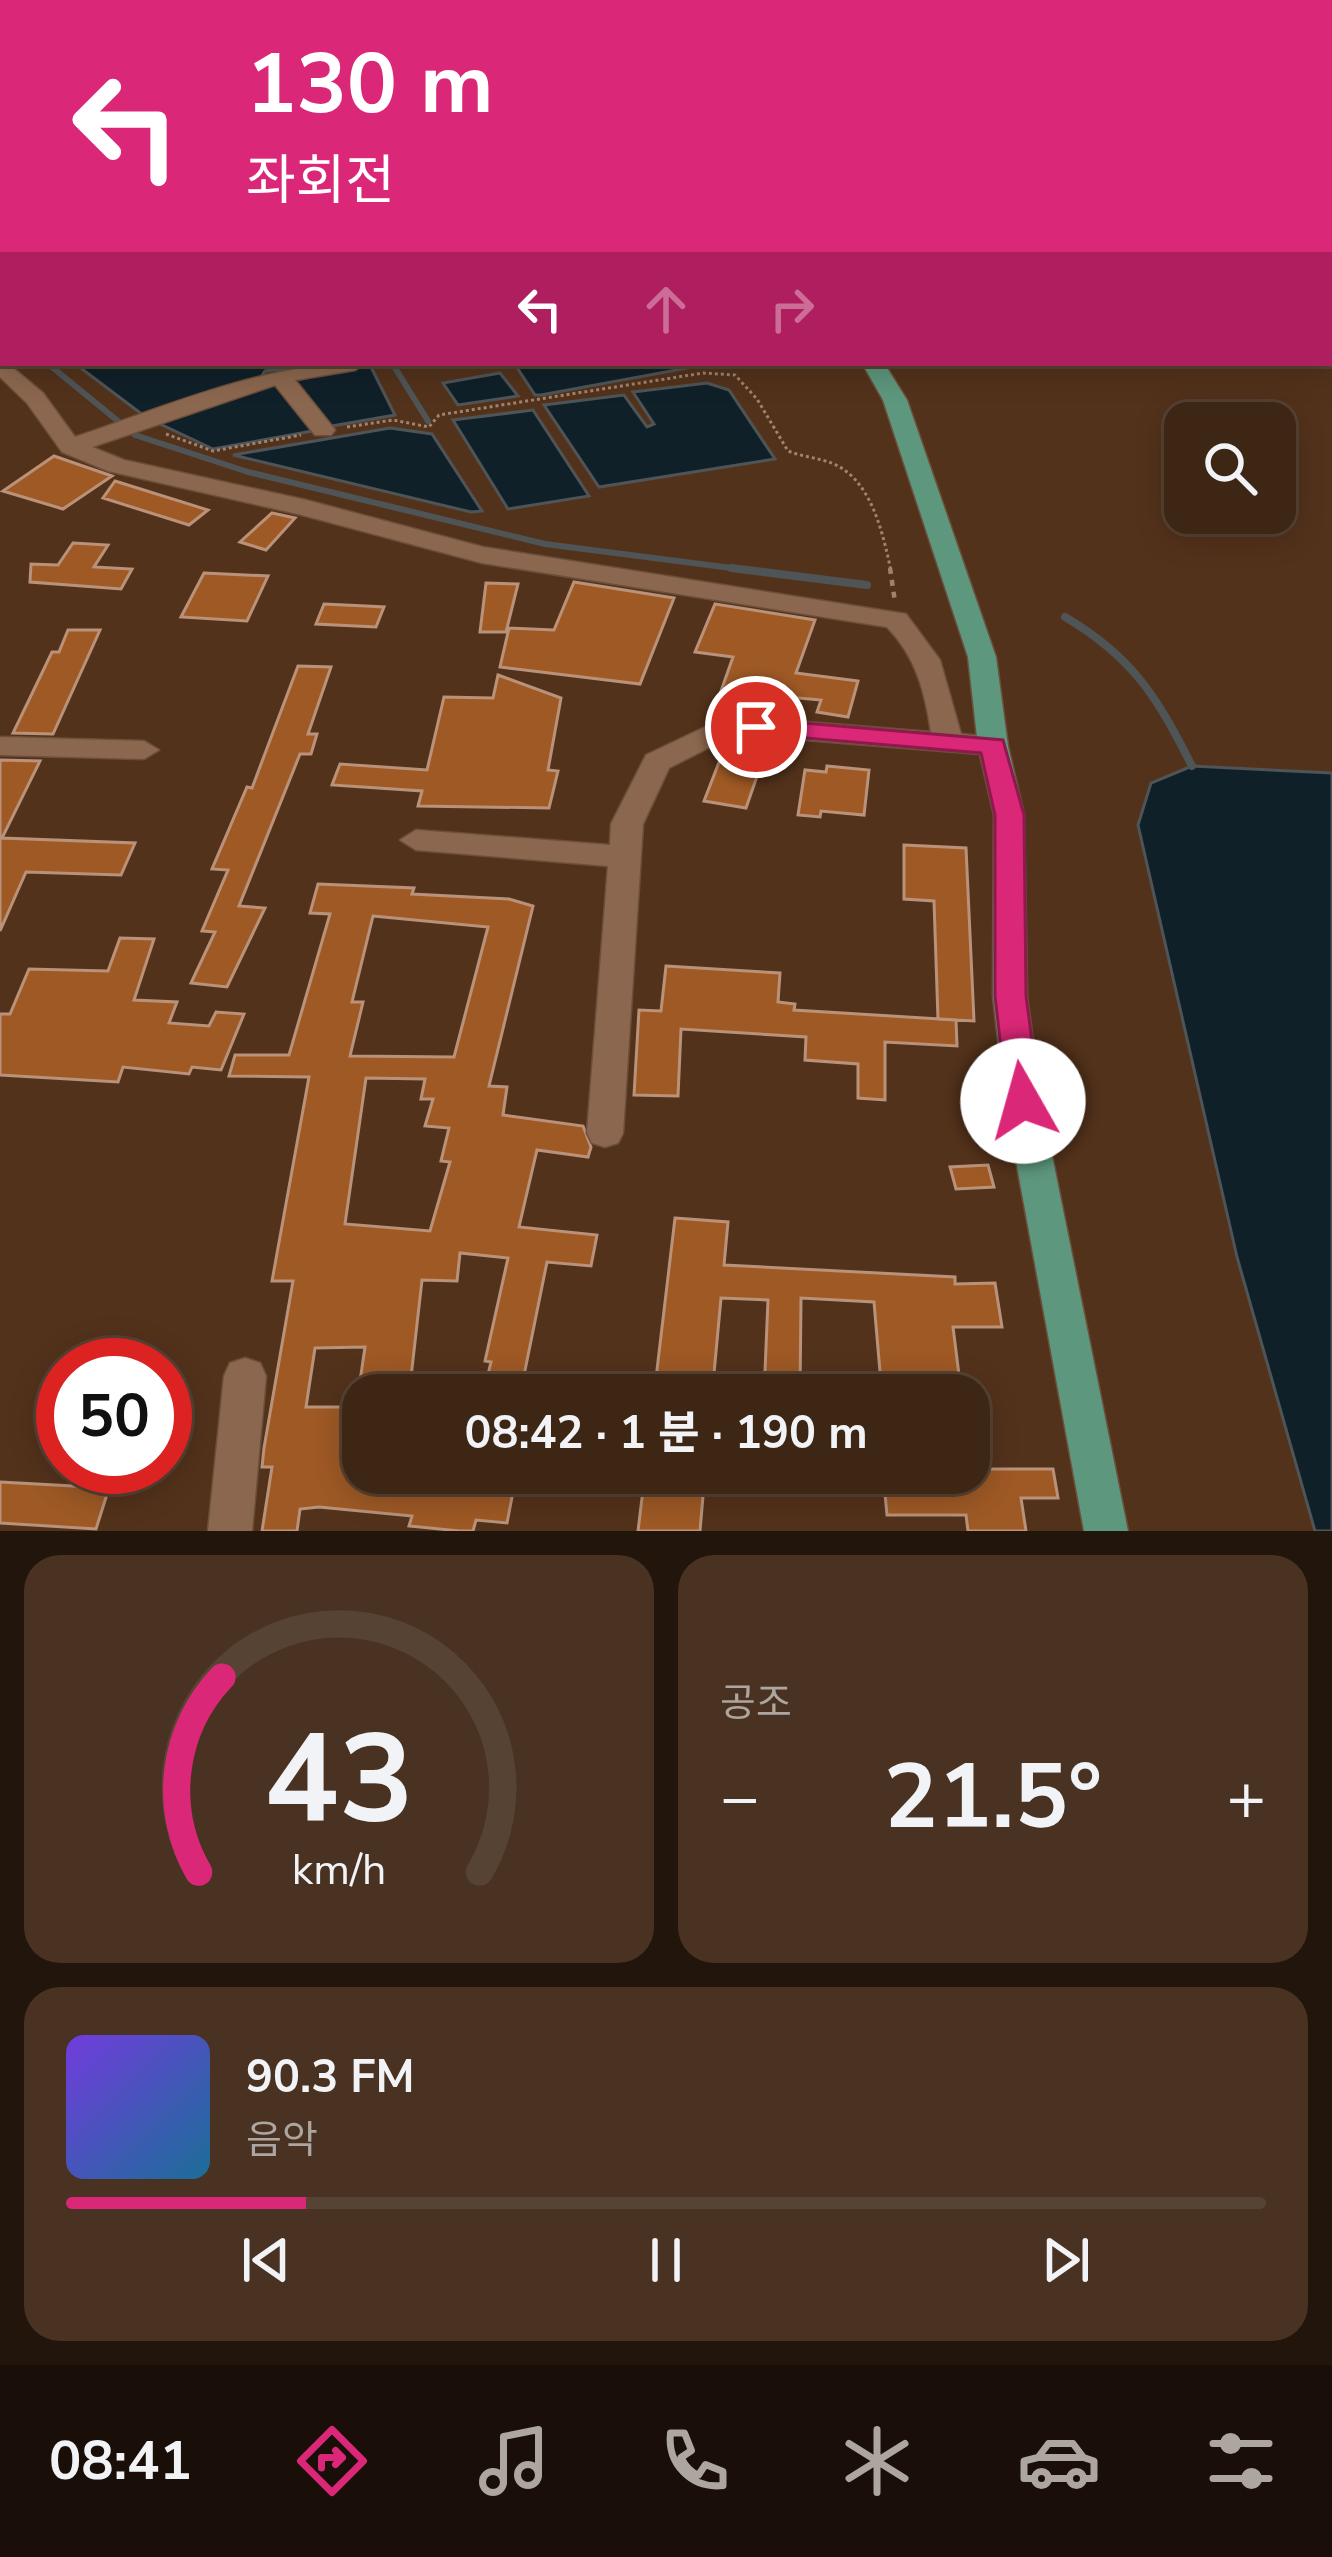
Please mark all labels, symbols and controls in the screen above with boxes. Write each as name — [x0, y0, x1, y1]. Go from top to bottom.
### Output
text: 130 m — [246, 27, 494, 142]
icon: left — [48, 48, 204, 204]
text: 좌회전 — [246, 144, 395, 218]
icon: left — [507, 276, 573, 342]
icon: ahead — [633, 276, 699, 342]
icon: right — [759, 276, 825, 342]
map controls — [1164, 402, 1296, 534]
button: search — [1164, 402, 1296, 534]
pin — [705, 676, 807, 778]
icon: arrive — [723, 694, 789, 760]
position arrow — [960, 1038, 1086, 1164]
speed limit sign: 50 — [36, 1338, 192, 1494]
text: 08:42 · 1 분 · 190 m — [464, 1403, 868, 1464]
text: 공조 — [720, 1677, 792, 1730]
text: 43 — [264, 1695, 414, 1865]
text: 21.5° — [884, 1736, 1102, 1859]
text: − — [720, 1753, 760, 1843]
text: + — [1226, 1753, 1266, 1843]
text: km/h — [292, 1841, 386, 1899]
text: 90.3 FM — [246, 2047, 415, 2108]
text: 음악 — [246, 2114, 318, 2167]
icon: previous — [233, 2227, 299, 2293]
icon: pause — [633, 2227, 699, 2293]
icon: next — [1033, 2227, 1099, 2293]
icon: directions — [290, 2419, 374, 2503]
icon: music — [472, 2419, 556, 2503]
icon: phone — [653, 2419, 737, 2503]
icon: climate — [835, 2419, 919, 2503]
icon: car — [1017, 2419, 1101, 2503]
icon: filters — [1199, 2419, 1283, 2503]
text: 08:41 — [49, 2424, 192, 2498]

